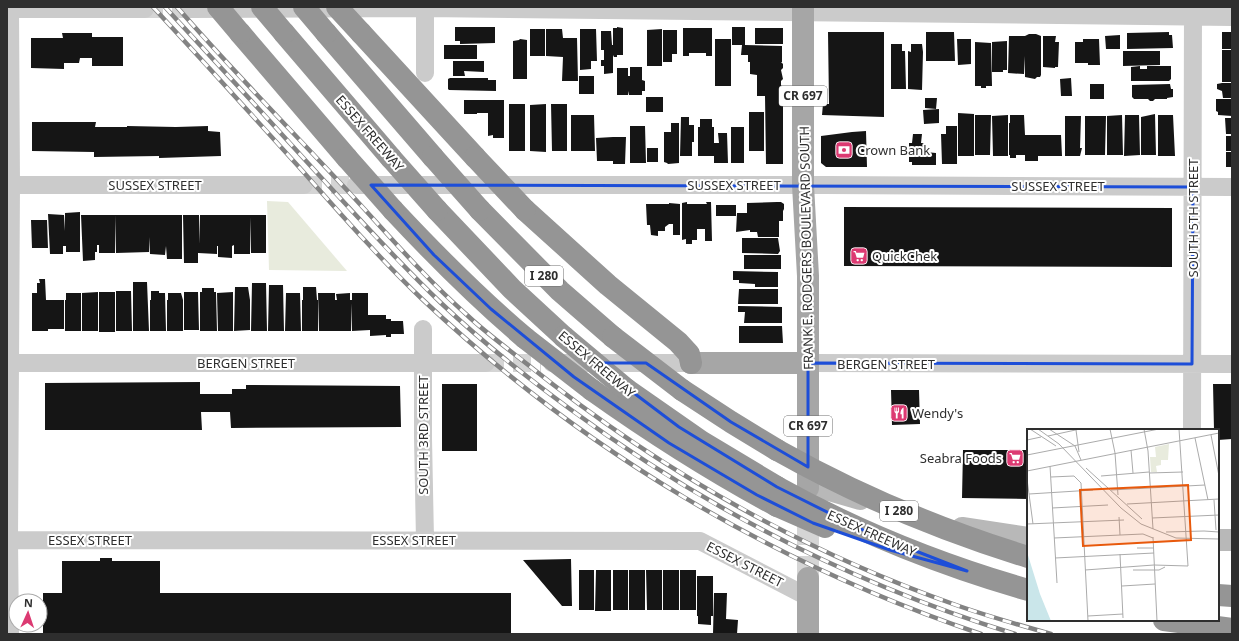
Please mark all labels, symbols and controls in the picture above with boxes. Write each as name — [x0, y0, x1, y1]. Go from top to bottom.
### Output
road number: CR 697 — [779, 86, 827, 106]
street label: ESSEX FREEWAY — [332, 91, 409, 175]
street label: FRANK E. RODGERS BOULEVARD SOUTH — [795, 126, 817, 370]
bank icon: Crown Bank — [834, 140, 854, 160]
place label: Crown Bank — [857, 141, 930, 159]
street label: SOUTH 5TH STREET — [1184, 158, 1202, 277]
street label: SUSSEX STREET — [108, 176, 202, 194]
street label: SUSSEX STREET — [687, 176, 781, 194]
street label: SUSSEX STREET — [1011, 177, 1105, 195]
supermarket icon: QuickChek — [849, 246, 869, 266]
place label: QuickChek — [872, 247, 937, 265]
road number: I 280 — [525, 266, 563, 286]
street label: ESSEX FREEWAY — [555, 326, 640, 402]
street label: BERGEN STREET — [197, 354, 296, 372]
street label: BERGEN STREET — [837, 355, 936, 373]
street label: SOUTH 3RD STREET — [414, 374, 432, 495]
restaurant icon: Wendy's — [889, 403, 909, 423]
place label: Wendy's — [912, 404, 963, 422]
road number: CR 697 — [784, 416, 832, 436]
inset map — [1027, 429, 1219, 621]
supermarket icon: Seabra Foods — [1005, 448, 1025, 468]
place label: Seabra Foods — [920, 449, 1002, 467]
road number: I 280 — [880, 501, 918, 521]
street label: ESSEX FREEWAY — [825, 505, 920, 561]
street label: ESSEX STREET — [48, 531, 133, 549]
street label: ESSEX STREET — [372, 531, 457, 549]
street label: ESSEX STREET — [704, 537, 787, 591]
north arrow — [8, 593, 48, 633]
text: N — [24, 595, 33, 610]

